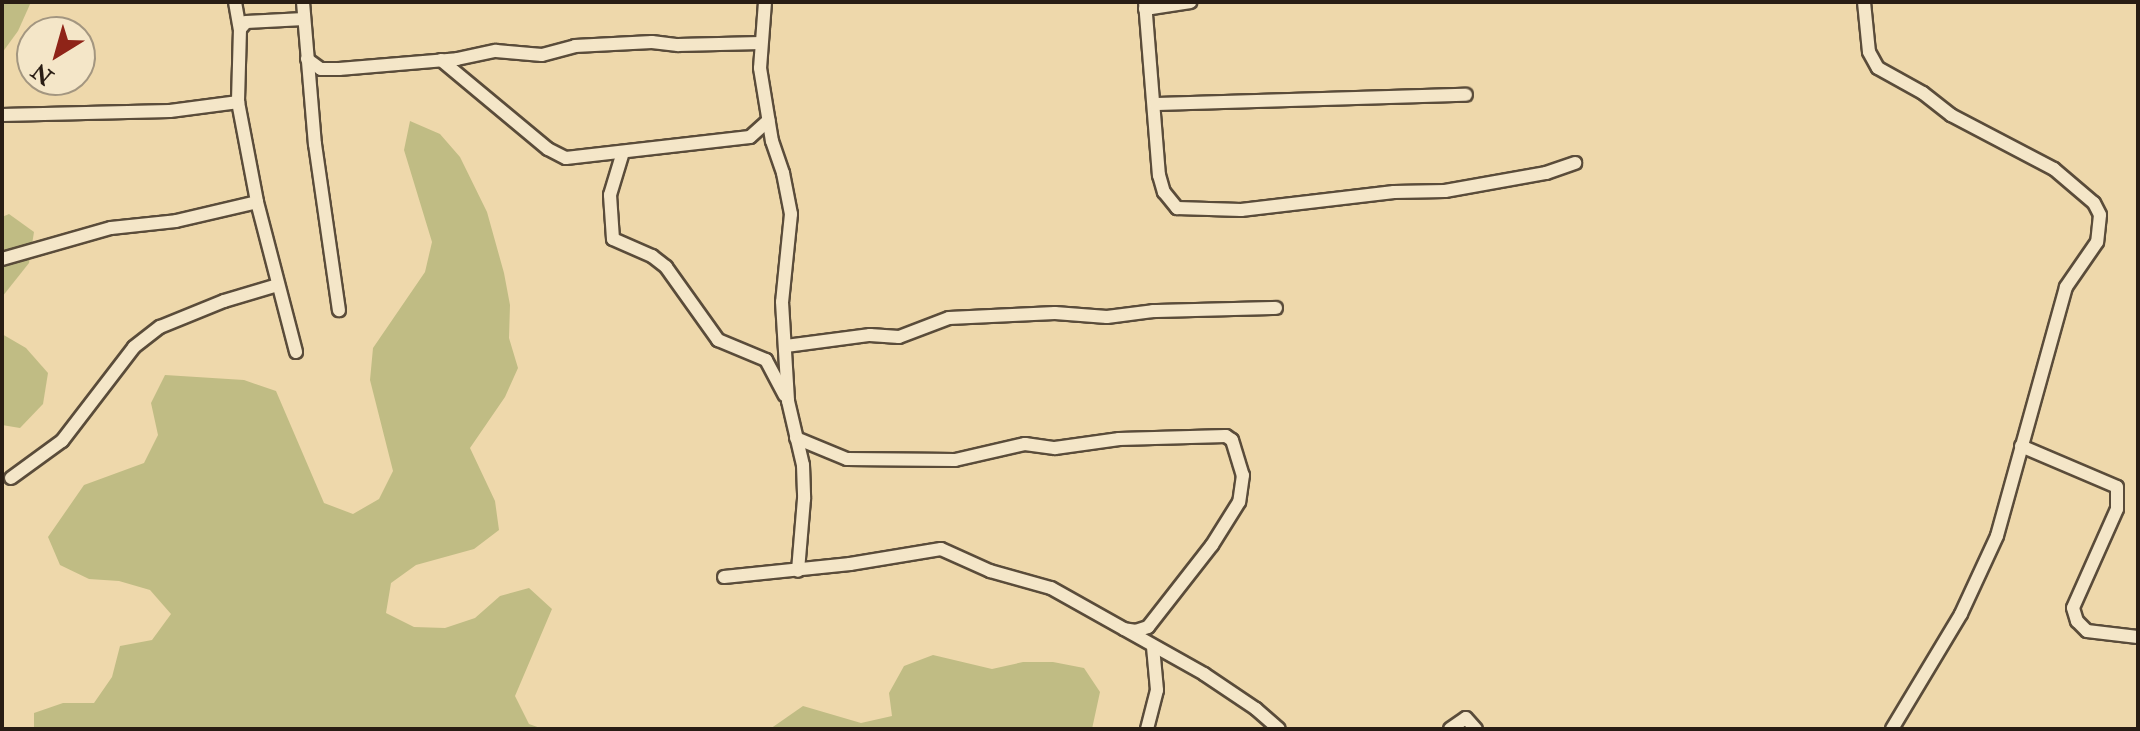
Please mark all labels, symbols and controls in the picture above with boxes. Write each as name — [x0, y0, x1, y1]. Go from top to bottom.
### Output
north arrow — [16, 16, 96, 96]
text: N — [26, 56, 59, 91]

